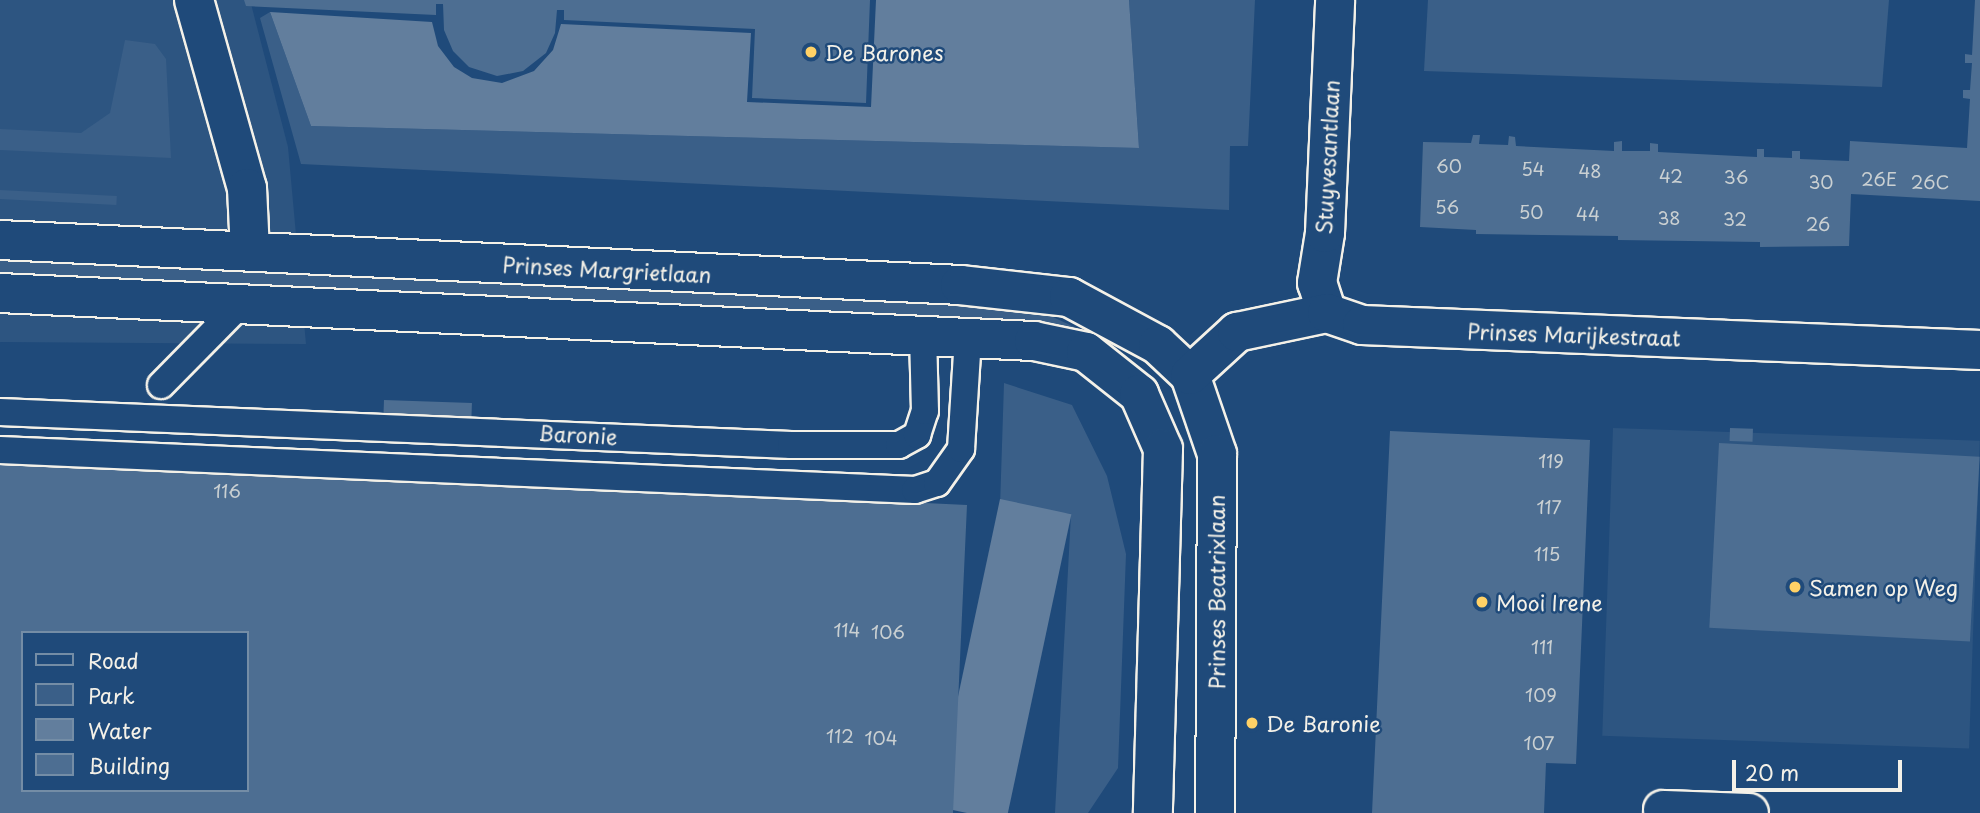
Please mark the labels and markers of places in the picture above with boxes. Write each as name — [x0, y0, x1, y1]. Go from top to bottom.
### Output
place label: De Barones — [825, 39, 942, 65]
marker: De Barones — [803, 44, 819, 60]
place label: Samen op Weg — [1809, 574, 1961, 600]
marker: Samen op Weg — [1787, 579, 1803, 595]
place label: Mooi Irene — [1496, 589, 1604, 615]
marker: Mooi Irene — [1474, 594, 1490, 610]
place label: De Baronie — [1266, 710, 1380, 736]
marker: De Baronie — [1244, 715, 1260, 731]

